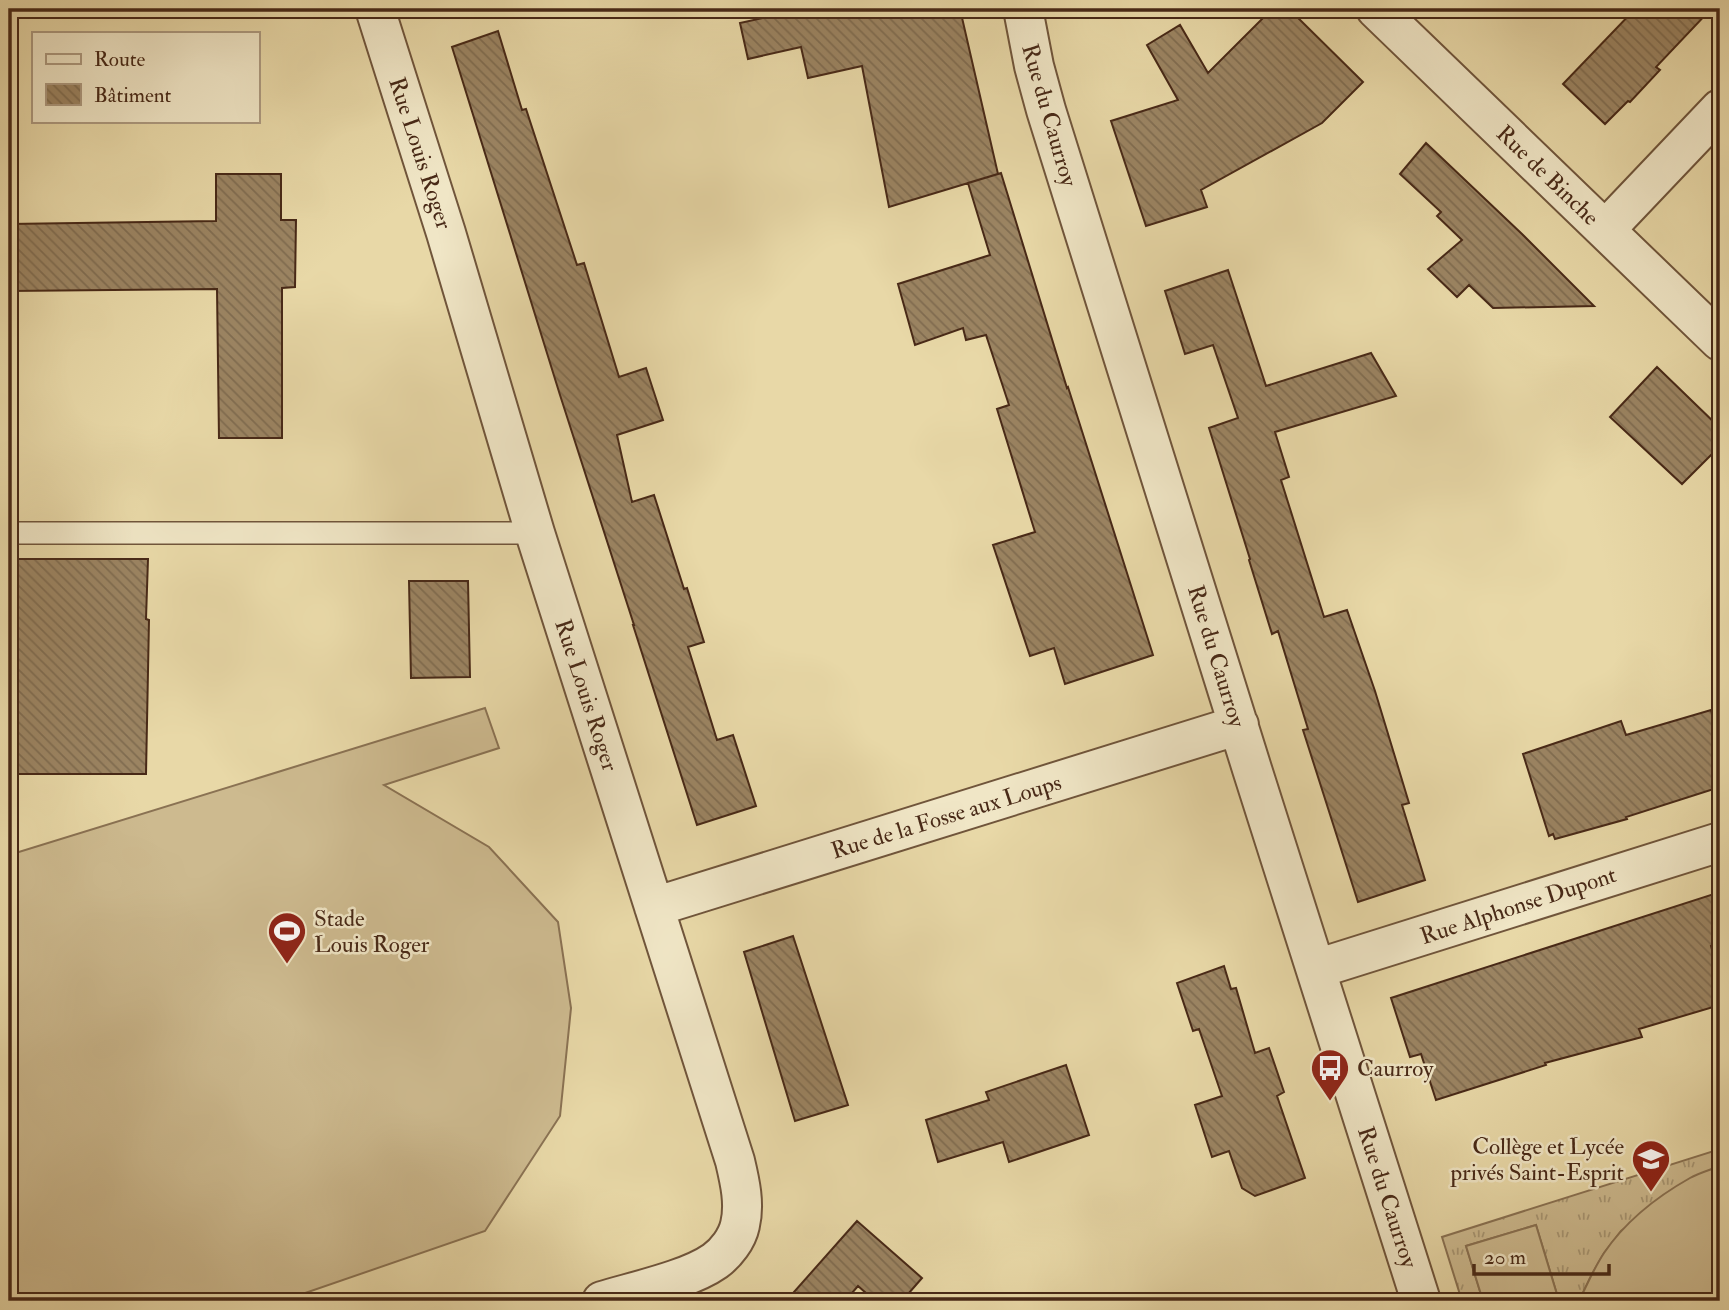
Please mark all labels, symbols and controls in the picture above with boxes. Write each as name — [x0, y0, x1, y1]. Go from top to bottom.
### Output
legend — [32, 32, 259, 122]
street label: Rue du Caurroy — [1015, 41, 1084, 191]
text: Route — [94, 46, 146, 73]
street label: Rue Louis Roger — [382, 74, 459, 233]
text: Bâtiment — [94, 82, 171, 109]
street label: Rue de Binche — [1490, 119, 1606, 232]
street label: Rue du Caurroy — [1181, 582, 1252, 731]
street label: Rue Louis Roger — [548, 616, 625, 775]
street label: Rue de la Fosse aux Loups — [827, 768, 1065, 866]
street label: Rue Alphonse Dupont — [1416, 860, 1620, 952]
place label: Stade Louis Roger — [314, 904, 430, 959]
sports icon: Stade Louis Roger — [266, 910, 308, 965]
bus stop icon: Caurroy — [1309, 1047, 1351, 1102]
place label: Caurroy — [1357, 1054, 1434, 1083]
street label: Rue du Caurroy — [1351, 1123, 1424, 1272]
place label: Collège et Lycée privés Saint-Esprit — [1450, 1132, 1624, 1188]
school or university icon: Collège et Lycée privés Saint-Esprit — [1630, 1138, 1672, 1193]
scale bar — [1474, 1233, 1608, 1277]
text: 20 m — [1484, 1244, 1526, 1271]

